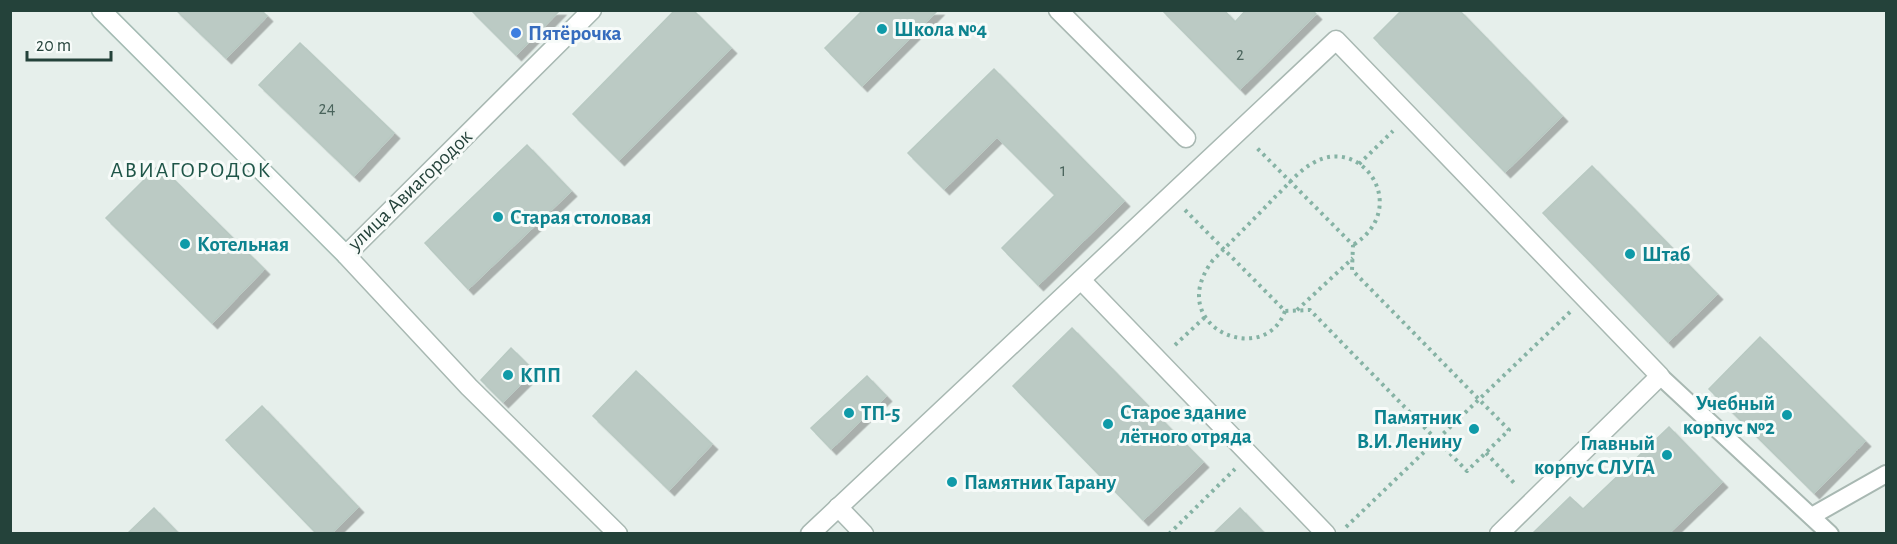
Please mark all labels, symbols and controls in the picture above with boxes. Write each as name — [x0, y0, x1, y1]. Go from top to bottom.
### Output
place label: Школа №4 — [894, 19, 987, 40]
marker: Школа №4 — [875, 22, 889, 36]
place label: Пятёрочка — [528, 23, 622, 44]
scale bar — [27, 24, 111, 62]
marker: Пятёрочка — [509, 26, 523, 40]
text: 20 m — [36, 37, 71, 55]
house number: 2 — [1236, 46, 1244, 64]
house number: 24 — [319, 100, 336, 118]
street label: улица Авиагородок — [343, 125, 476, 255]
district label: АВИАГОРОДОК — [110, 159, 272, 181]
house number: 1 — [1060, 162, 1066, 180]
place label: Старая столовая — [510, 207, 651, 228]
marker: Старая столовая — [491, 210, 505, 224]
place label: Котельная — [197, 234, 289, 255]
marker: Котельная — [178, 237, 192, 251]
place label: Штаб — [1642, 244, 1691, 265]
marker: Штаб — [1623, 247, 1637, 261]
place label: КПП — [520, 365, 561, 386]
marker: КПП — [501, 368, 515, 382]
place label: Учебный корпус №2 — [1683, 393, 1775, 438]
place label: Старое здание лётного отряда — [1120, 402, 1252, 447]
place label: ТП-5 — [861, 403, 900, 424]
marker: ТП-5 — [842, 406, 856, 420]
place label: Памятник В.И. Ленину — [1357, 407, 1463, 452]
marker: Учебный корпус №2 — [1780, 408, 1794, 422]
marker: Старое здание лётного отряда — [1101, 417, 1115, 431]
marker: Памятник В.И. Ленину — [1467, 422, 1481, 436]
place label: Главный корпус СЛУГА — [1534, 433, 1655, 478]
marker: Главный корпус СЛУГА — [1660, 448, 1674, 462]
place label: Памятник Тарану — [964, 472, 1117, 493]
marker: Памятник Тарану — [945, 475, 959, 489]

